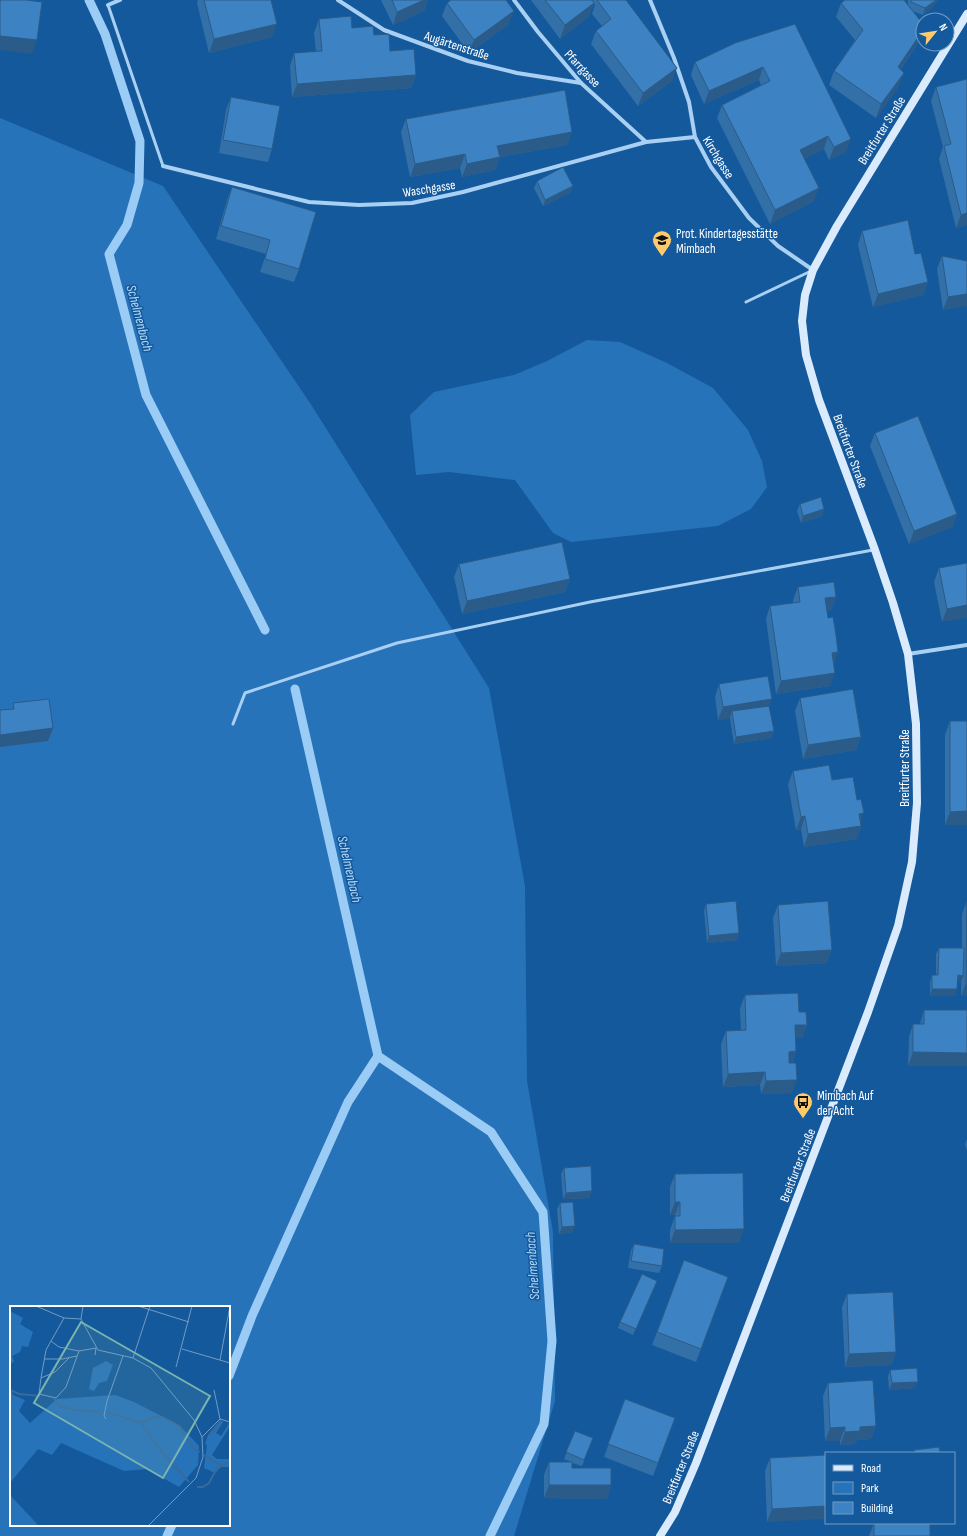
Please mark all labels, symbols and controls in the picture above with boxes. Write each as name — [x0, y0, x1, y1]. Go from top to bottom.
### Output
north arrow — [915, 12, 955, 52]
text: N — [936, 21, 950, 33]
street label: Augärtenstraße — [421, 28, 491, 64]
street label: Pfarrgasse — [561, 46, 604, 91]
street label: Breitfurter Straße — [854, 93, 909, 168]
street label: Kirchgasse — [699, 133, 737, 182]
street label: Waschgasse — [402, 177, 457, 201]
place label: Prot. Kindertagesstätte Mimbach — [676, 226, 778, 257]
school or university icon: Prot. Kindertagesstätte Mimbach — [651, 229, 673, 257]
water label: Schelmenbach — [122, 283, 157, 353]
street label: Breitfurter Straße — [829, 412, 871, 491]
street label: Breitfurter Straße — [897, 729, 913, 807]
water label: Schelmenbach — [334, 834, 365, 904]
place label: Mimbach Auf der Acht — [817, 1088, 874, 1119]
bus stop icon: Mimbach Auf der Acht — [792, 1091, 814, 1119]
street label: Breitfurter Straße — [777, 1126, 819, 1204]
water label: Schelmenbach — [522, 1231, 543, 1301]
inset map — [10, 1306, 230, 1526]
street label: Breitfurter Straße — [659, 1428, 703, 1506]
legend — [825, 1452, 955, 1524]
text: Road — [861, 1461, 881, 1476]
text: Park — [861, 1481, 879, 1496]
text: Building — [861, 1501, 893, 1516]

